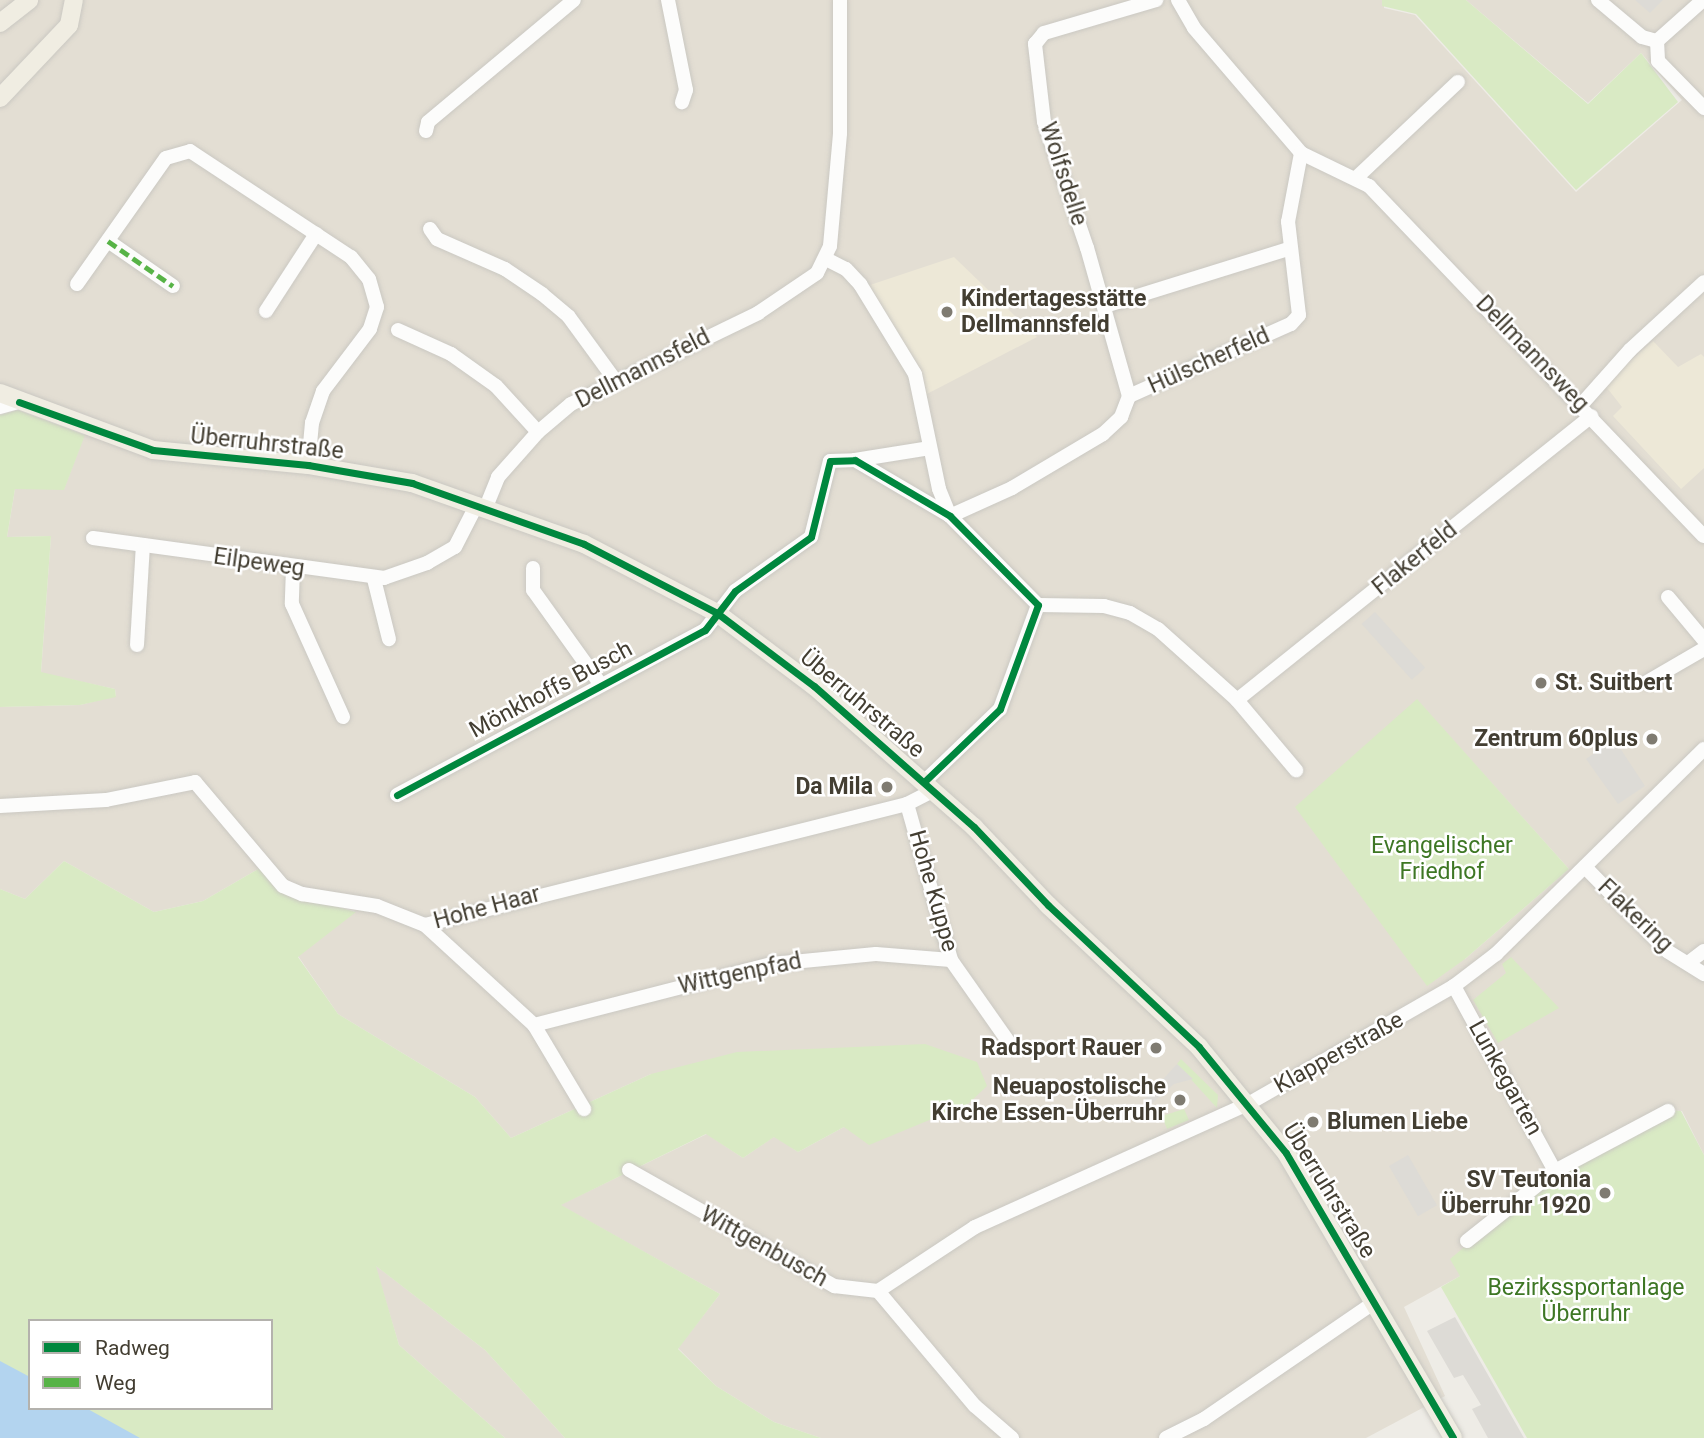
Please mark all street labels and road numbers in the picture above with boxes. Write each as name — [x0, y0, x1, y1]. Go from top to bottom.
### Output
street label: Wolfsdelle — [1033, 119, 1093, 229]
street label: Dellmannsweg — [1470, 290, 1594, 418]
street label: Hülscherfeld — [1144, 322, 1274, 400]
street label: Dellmannsfeld — [571, 323, 715, 415]
street label: Überruhrstraße — [189, 422, 345, 466]
street label: Flakerfeld — [1367, 517, 1463, 601]
street label: Eilpeweg — [212, 543, 306, 583]
street label: Mönkhoffs Busch — [465, 635, 637, 745]
street label: Überruhrstraße — [794, 644, 930, 764]
street label: Hohe Kuppe — [903, 827, 963, 955]
street label: Flakering — [1592, 874, 1678, 958]
street label: Hohe Haar — [431, 881, 543, 935]
street label: Wittgenpfad — [676, 947, 804, 1001]
street label: Klapperstraße — [1270, 1006, 1408, 1100]
street label: Lunkegarten — [1462, 1016, 1548, 1140]
street label: Überruhrstraße — [1277, 1118, 1381, 1264]
street label: Wittgenbusch — [696, 1201, 832, 1293]

